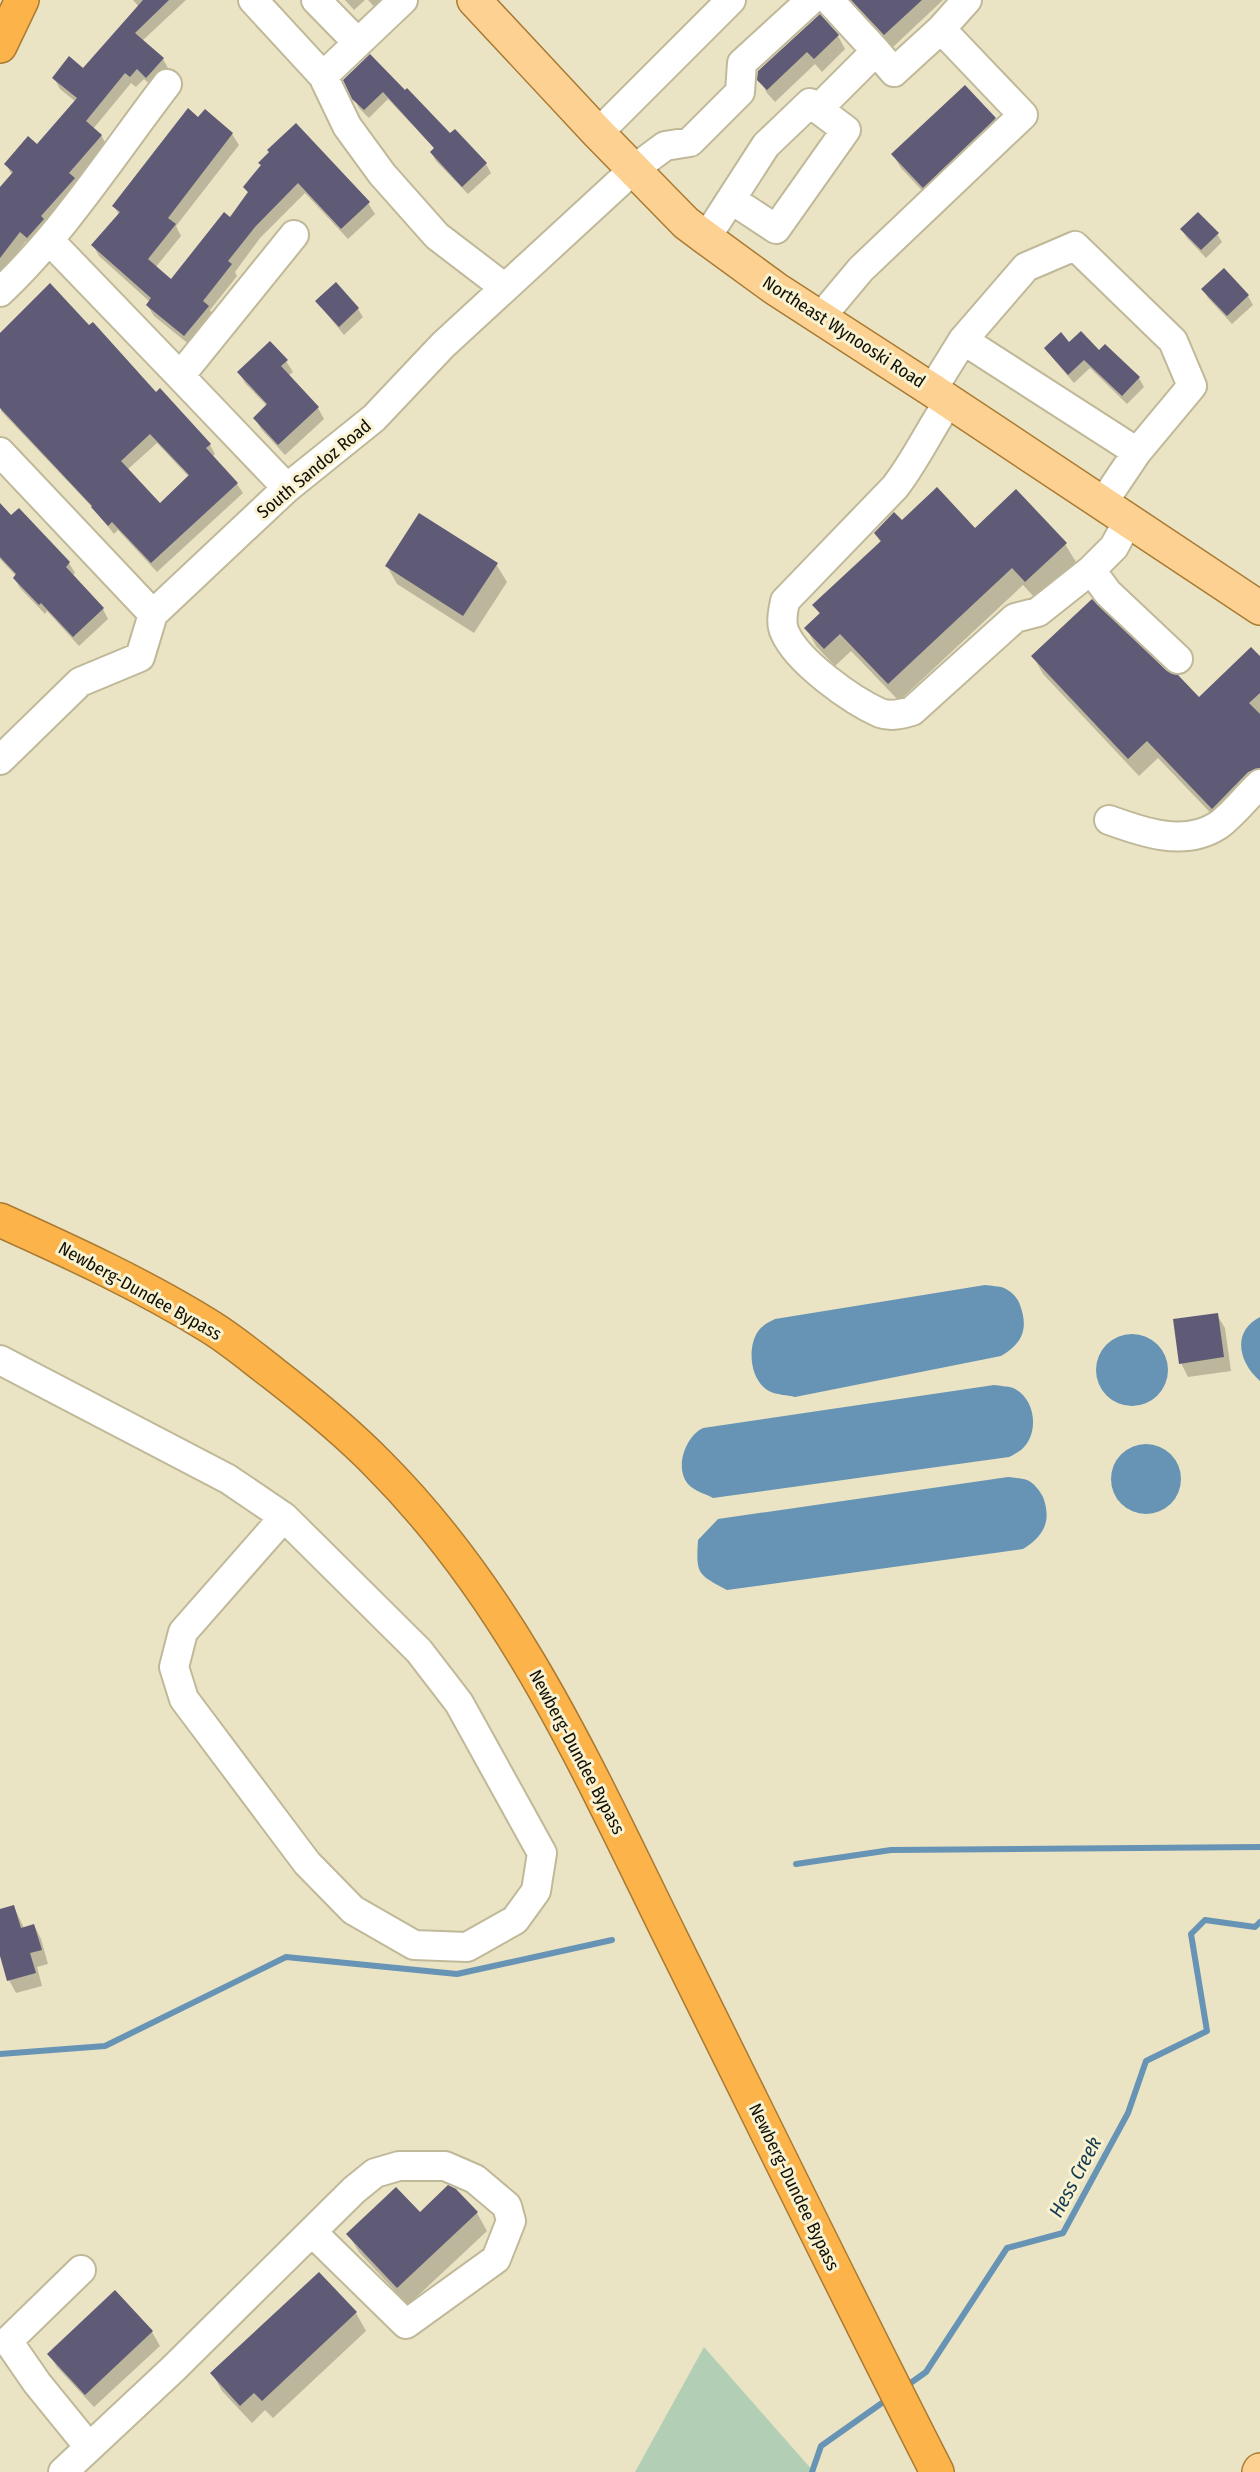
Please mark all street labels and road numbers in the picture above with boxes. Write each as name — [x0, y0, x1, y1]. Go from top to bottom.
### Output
street label: Northeast Wynooski Road — [759, 271, 929, 393]
street label: South Sandoz Road — [252, 415, 376, 523]
street label: Newberg-Dundee Bypass — [55, 1237, 226, 1345]
street label: Newberg-Dundee Bypass — [524, 1666, 630, 1838]
street label: Newberg-Dundee Bypass — [744, 2100, 844, 2274]

